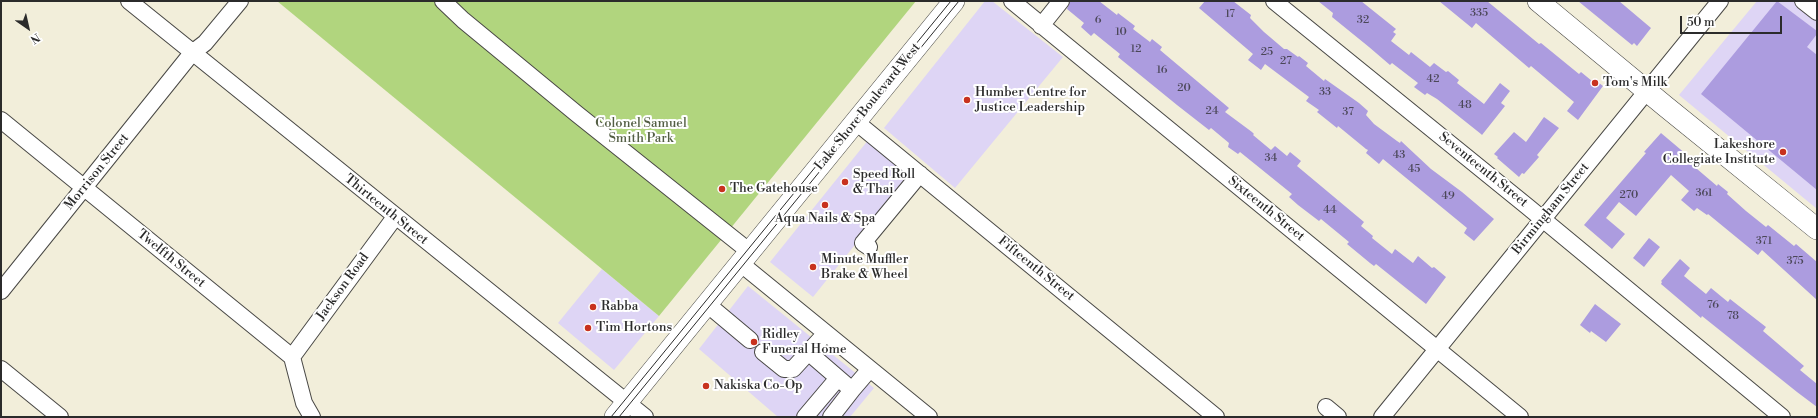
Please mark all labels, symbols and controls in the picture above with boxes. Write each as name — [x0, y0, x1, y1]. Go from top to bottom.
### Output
house number: 335 — [1470, 6, 1488, 20]
house number: 17 — [1225, 7, 1235, 21]
north arrow — [8, 8, 48, 48]
scale bar — [1682, 8, 1784, 34]
house number: 6 — [1095, 13, 1101, 27]
house number: 32 — [1357, 13, 1369, 27]
text: 50 m — [1687, 15, 1715, 30]
house number: 10 — [1115, 25, 1127, 39]
text: N — [27, 30, 42, 46]
street label: Lake Shore Boulevard West — [812, 40, 924, 174]
house number: 12 — [1130, 42, 1142, 56]
house number: 25 — [1261, 45, 1273, 59]
house number: 27 — [1280, 54, 1292, 68]
house number: 16 — [1156, 63, 1168, 77]
house number: 42 — [1427, 72, 1439, 86]
place label: Tom's Milk — [1603, 75, 1667, 91]
marker: Tom's Milk — [1590, 78, 1600, 88]
house number: 20 — [1177, 81, 1191, 95]
place label: Humber Centre for Justice Leadership — [975, 85, 1086, 116]
house number: 33 — [1319, 85, 1331, 99]
marker: Humber Centre for Justice Leadership — [962, 95, 972, 105]
house number: 48 — [1458, 98, 1472, 112]
house number: 24 — [1206, 104, 1218, 118]
house number: 37 — [1342, 105, 1354, 119]
park label: Colonel Samuel Smith Park — [595, 116, 687, 147]
street label: Seventeenth Street — [1435, 129, 1531, 211]
street label: Morrison Street — [61, 131, 133, 213]
place label: Lakeshore Collegiate Institute — [1663, 137, 1775, 168]
marker: Lakeshore Collegiate Institute — [1778, 147, 1788, 157]
house number: 43 — [1393, 148, 1405, 162]
house number: 34 — [1265, 151, 1277, 165]
street label: Birmingham Street — [1509, 160, 1593, 258]
house number: 45 — [1408, 162, 1420, 176]
place label: Speed Roll & Thai — [853, 167, 915, 198]
street label: Thirteenth Street — [341, 172, 431, 248]
street label: Sixteenth Street — [1224, 173, 1308, 245]
marker: Speed Roll & Thai — [840, 177, 850, 187]
place label: The Gatehouse — [730, 181, 818, 197]
marker: The Gatehouse — [717, 184, 727, 194]
house number: 361 — [1695, 186, 1713, 200]
house number: 270 — [1620, 188, 1638, 202]
house number: 49 — [1441, 189, 1455, 203]
marker: Aqua Nails & Spa — [820, 200, 830, 210]
house number: 44 — [1323, 203, 1337, 217]
place label: Aqua Nails & Spa — [775, 211, 875, 227]
street label: Twelfth Street — [134, 227, 208, 291]
street label: Fifteenth Street — [995, 233, 1077, 305]
house number: 371 — [1756, 234, 1772, 248]
street label: Jackson Road — [313, 250, 373, 324]
place label: Minute Muffler Brake & Wheel — [821, 252, 908, 283]
house number: 375 — [1786, 254, 1804, 268]
marker: Minute Muffler Brake & Wheel — [808, 262, 818, 272]
house number: 76 — [1707, 298, 1719, 312]
place label: Rabba — [601, 299, 638, 315]
marker: Rabba — [588, 302, 598, 312]
house number: 78 — [1727, 309, 1739, 323]
place label: Tim Hortons — [596, 320, 672, 336]
marker: Tim Hortons — [583, 323, 593, 333]
place label: Ridley Funeral Home — [762, 327, 847, 358]
marker: Ridley Funeral Home — [749, 337, 759, 347]
place label: Nakiska Co-Op — [714, 378, 803, 394]
marker: Nakiska Co-Op — [701, 381, 711, 391]

